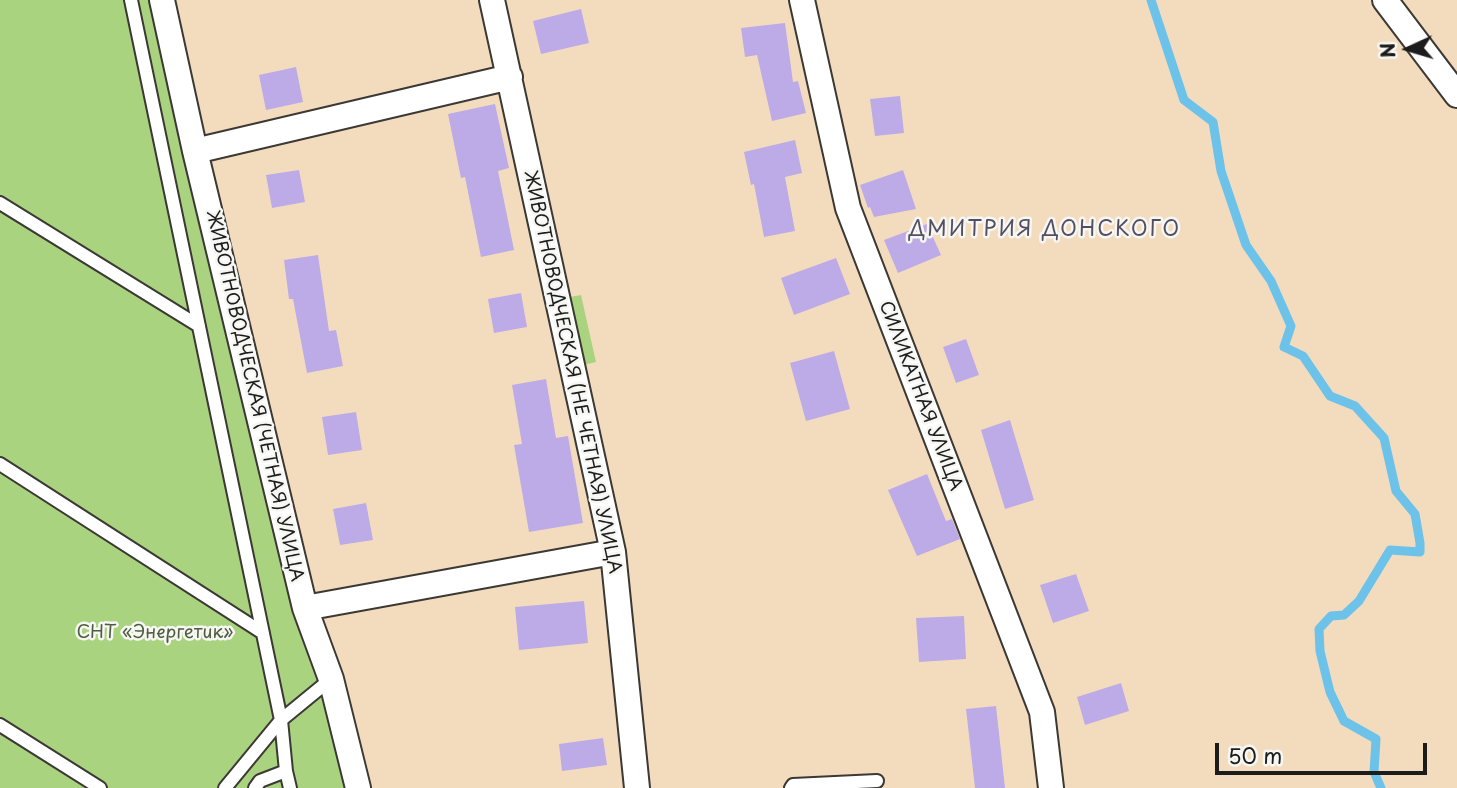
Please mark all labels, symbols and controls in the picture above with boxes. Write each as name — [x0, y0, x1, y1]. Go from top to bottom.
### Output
north arrow — [1373, 14, 1443, 84]
text: N — [1373, 42, 1402, 59]
street label: ЖИВОТНОВОДЧЕСКАЯ (НЕ ЧЕТНАЯ) УЛИЦА — [519, 168, 625, 576]
street label: ЖИВОТНОВОДЧЕСКАЯ (ЧЕТНАЯ) УЛИЦА — [201, 208, 307, 584]
district label: ДМИТРИЯ ДОНСКОГО — [913, 217, 1177, 243]
street label: СИЛИКАТНАЯ УЛИЦА — [874, 298, 966, 494]
park label: СНТ «Энергетик» — [77, 622, 233, 644]
scale bar — [1219, 728, 1431, 772]
text: 50 m — [1228, 739, 1282, 771]

